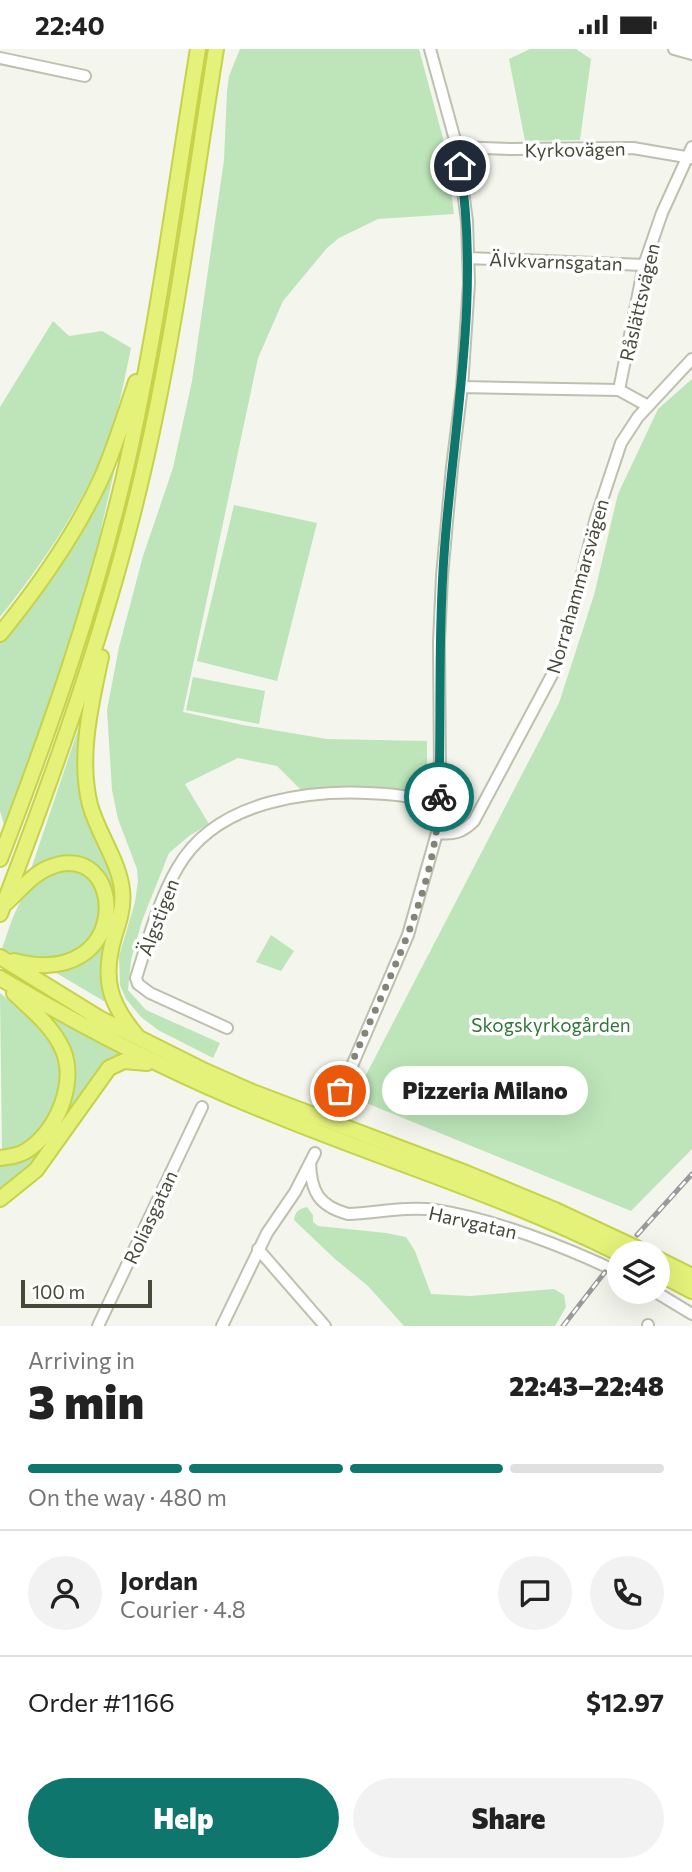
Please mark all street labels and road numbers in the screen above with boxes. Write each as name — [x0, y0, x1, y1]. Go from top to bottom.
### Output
street label: Kyrkovägen — [524, 137, 626, 161]
street label: Råslättsvägen — [614, 241, 664, 363]
street label: Älvkvarnsgatan — [489, 247, 623, 275]
street label: Norrahammarsvägen — [541, 496, 613, 676]
street label: Älgstigen — [133, 875, 183, 959]
street label: Roliasgatan — [118, 1167, 182, 1267]
street label: Harvgatan — [427, 1201, 519, 1243]

